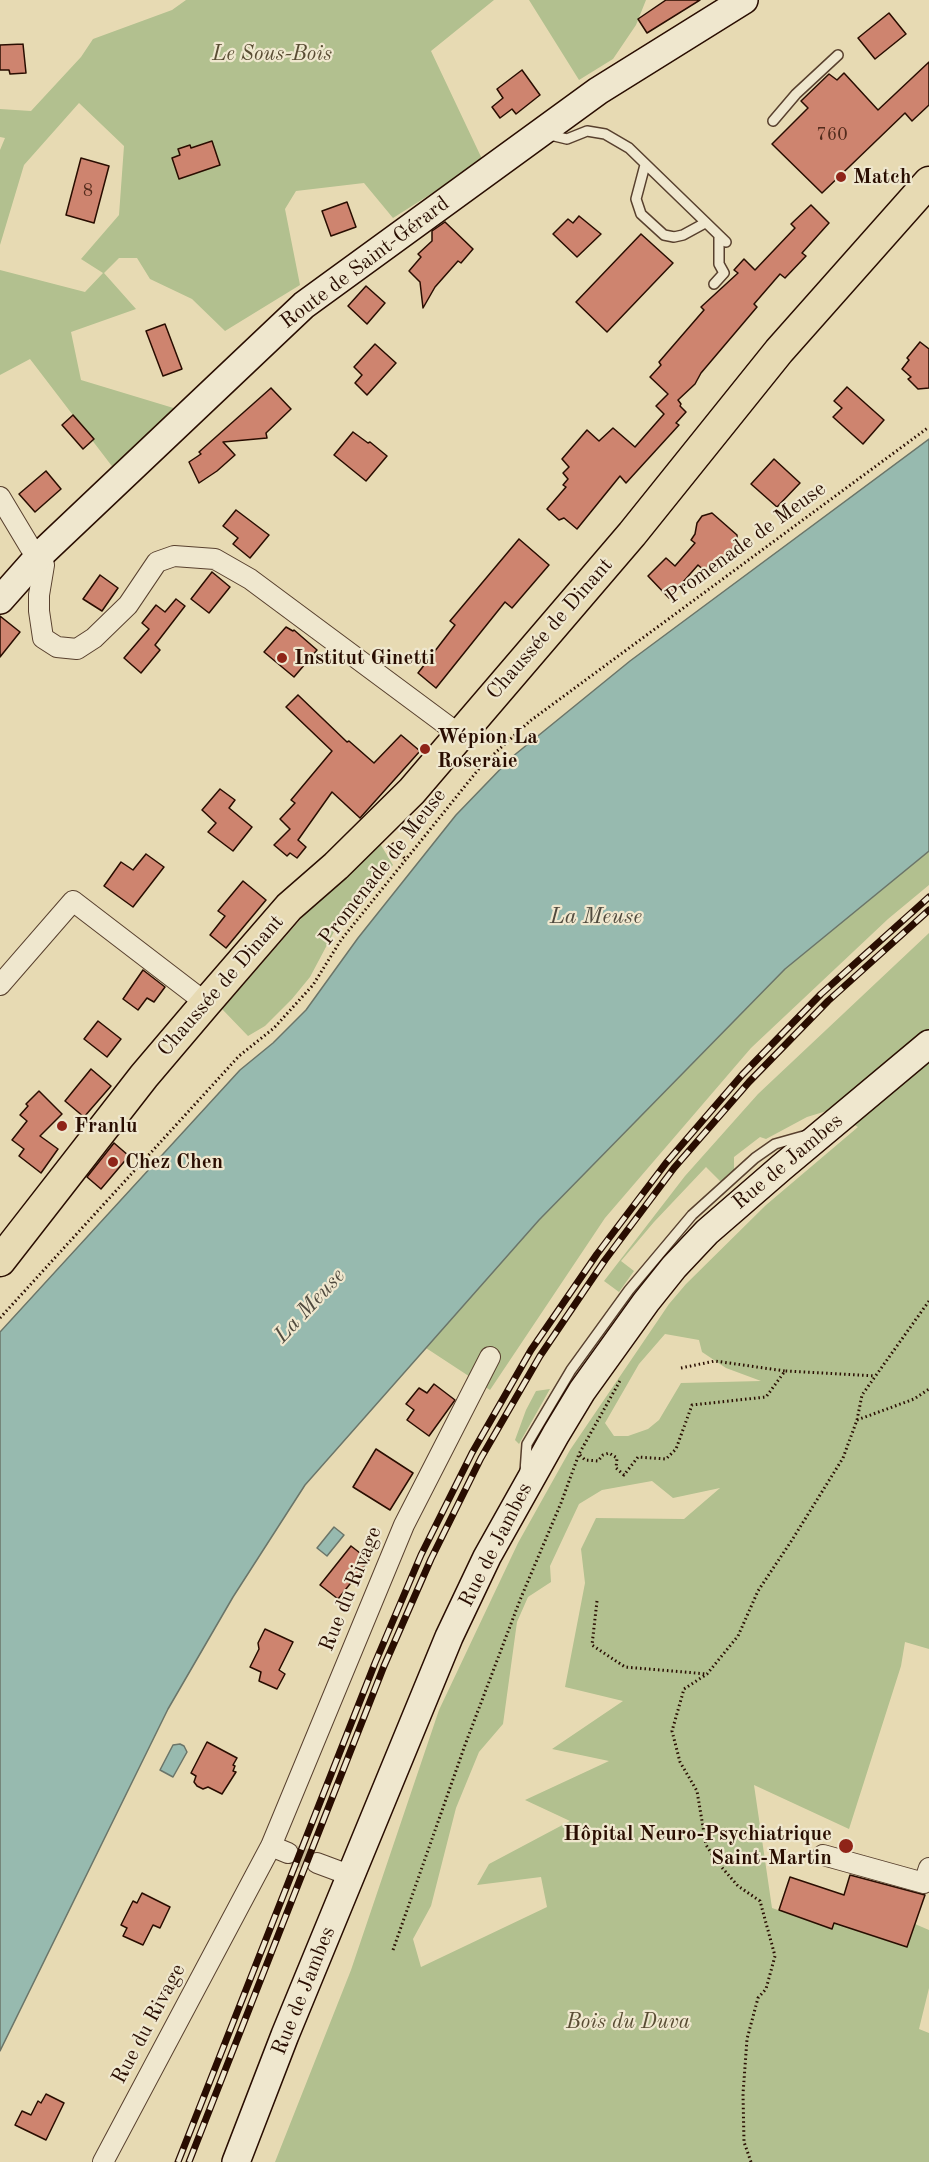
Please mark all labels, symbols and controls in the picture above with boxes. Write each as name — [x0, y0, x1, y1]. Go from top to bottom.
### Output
park label: Le Sous-Bois — [212, 41, 332, 67]
house number: 760 — [816, 124, 848, 146]
place label: Match — [853, 164, 912, 190]
marker: Match — [834, 170, 848, 184]
house number: 8 — [83, 180, 93, 202]
street label: Route de Saint-Gérard — [276, 191, 454, 335]
street label: Promenade de Meuse — [661, 476, 831, 610]
street label: Chaussée de Dinant — [482, 553, 618, 705]
place label: Institut Ginetti — [294, 645, 435, 671]
marker: Institut Ginetti — [275, 651, 289, 665]
place label: Wépion La Roseraie — [437, 724, 538, 774]
marker: Wépion La Roseraie — [418, 742, 432, 756]
street label: Promenade de Meuse — [314, 784, 452, 950]
water label: La Meuse — [550, 904, 642, 930]
street label: Chaussée de Dinant — [153, 910, 289, 1062]
street label: Rue de Jambes — [728, 1109, 848, 1215]
place label: Franlu — [74, 1113, 138, 1139]
marker: Franlu — [55, 1119, 69, 1133]
place label: Chez Chen — [125, 1149, 223, 1175]
marker: Chez Chen — [106, 1155, 120, 1169]
water label: La Meuse — [269, 1263, 351, 1349]
street label: Rue de Jambes — [454, 1479, 538, 1611]
street label: Rue du Rivage — [315, 1523, 387, 1655]
place label: Hôpital Neuro-Psychiatrique Saint-Martin — [563, 1821, 832, 1871]
marker: Hôpital Neuro-Psychiatrique Saint-Martin — [837, 1837, 855, 1855]
street label: Rue de Jambes — [267, 1923, 341, 2059]
street label: Rue du Rivage — [107, 1960, 191, 2088]
park label: Bois du Duva — [566, 2009, 690, 2035]

